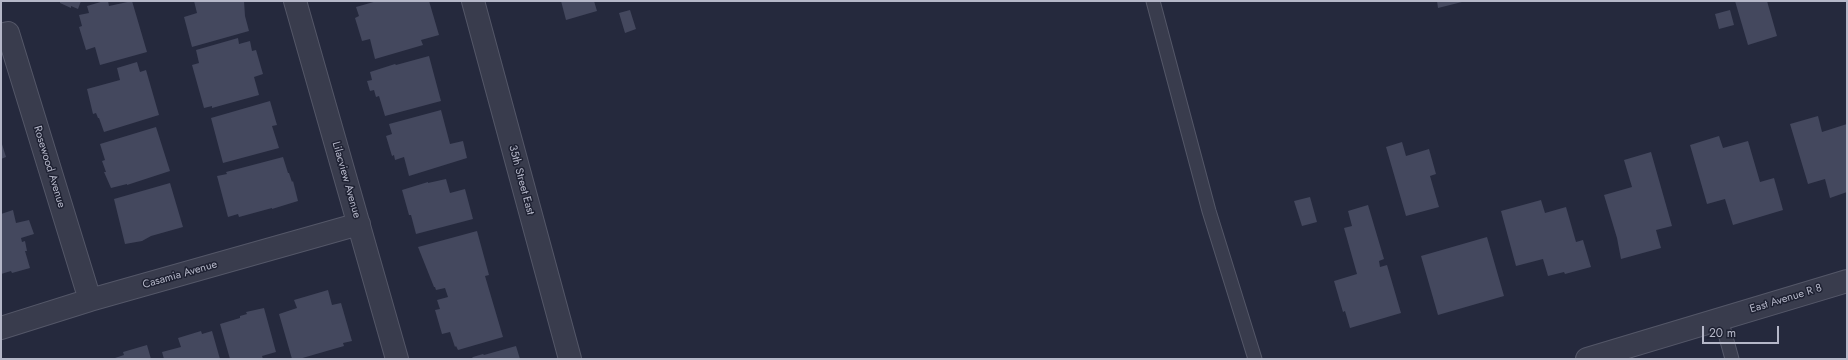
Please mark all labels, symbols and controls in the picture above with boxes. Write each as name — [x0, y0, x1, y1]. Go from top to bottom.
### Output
street label: Rosewood Avenue — [30, 124, 68, 210]
street label: Lilacview Avenue — [329, 140, 363, 220]
street label: 35th Street East — [505, 144, 537, 216]
street label: Casamia Avenue — [141, 258, 219, 292]
street label: East Avenue R 8 — [1748, 282, 1824, 316]
scale bar — [1704, 318, 1781, 344]
text: 20 m — [1709, 324, 1736, 342]

